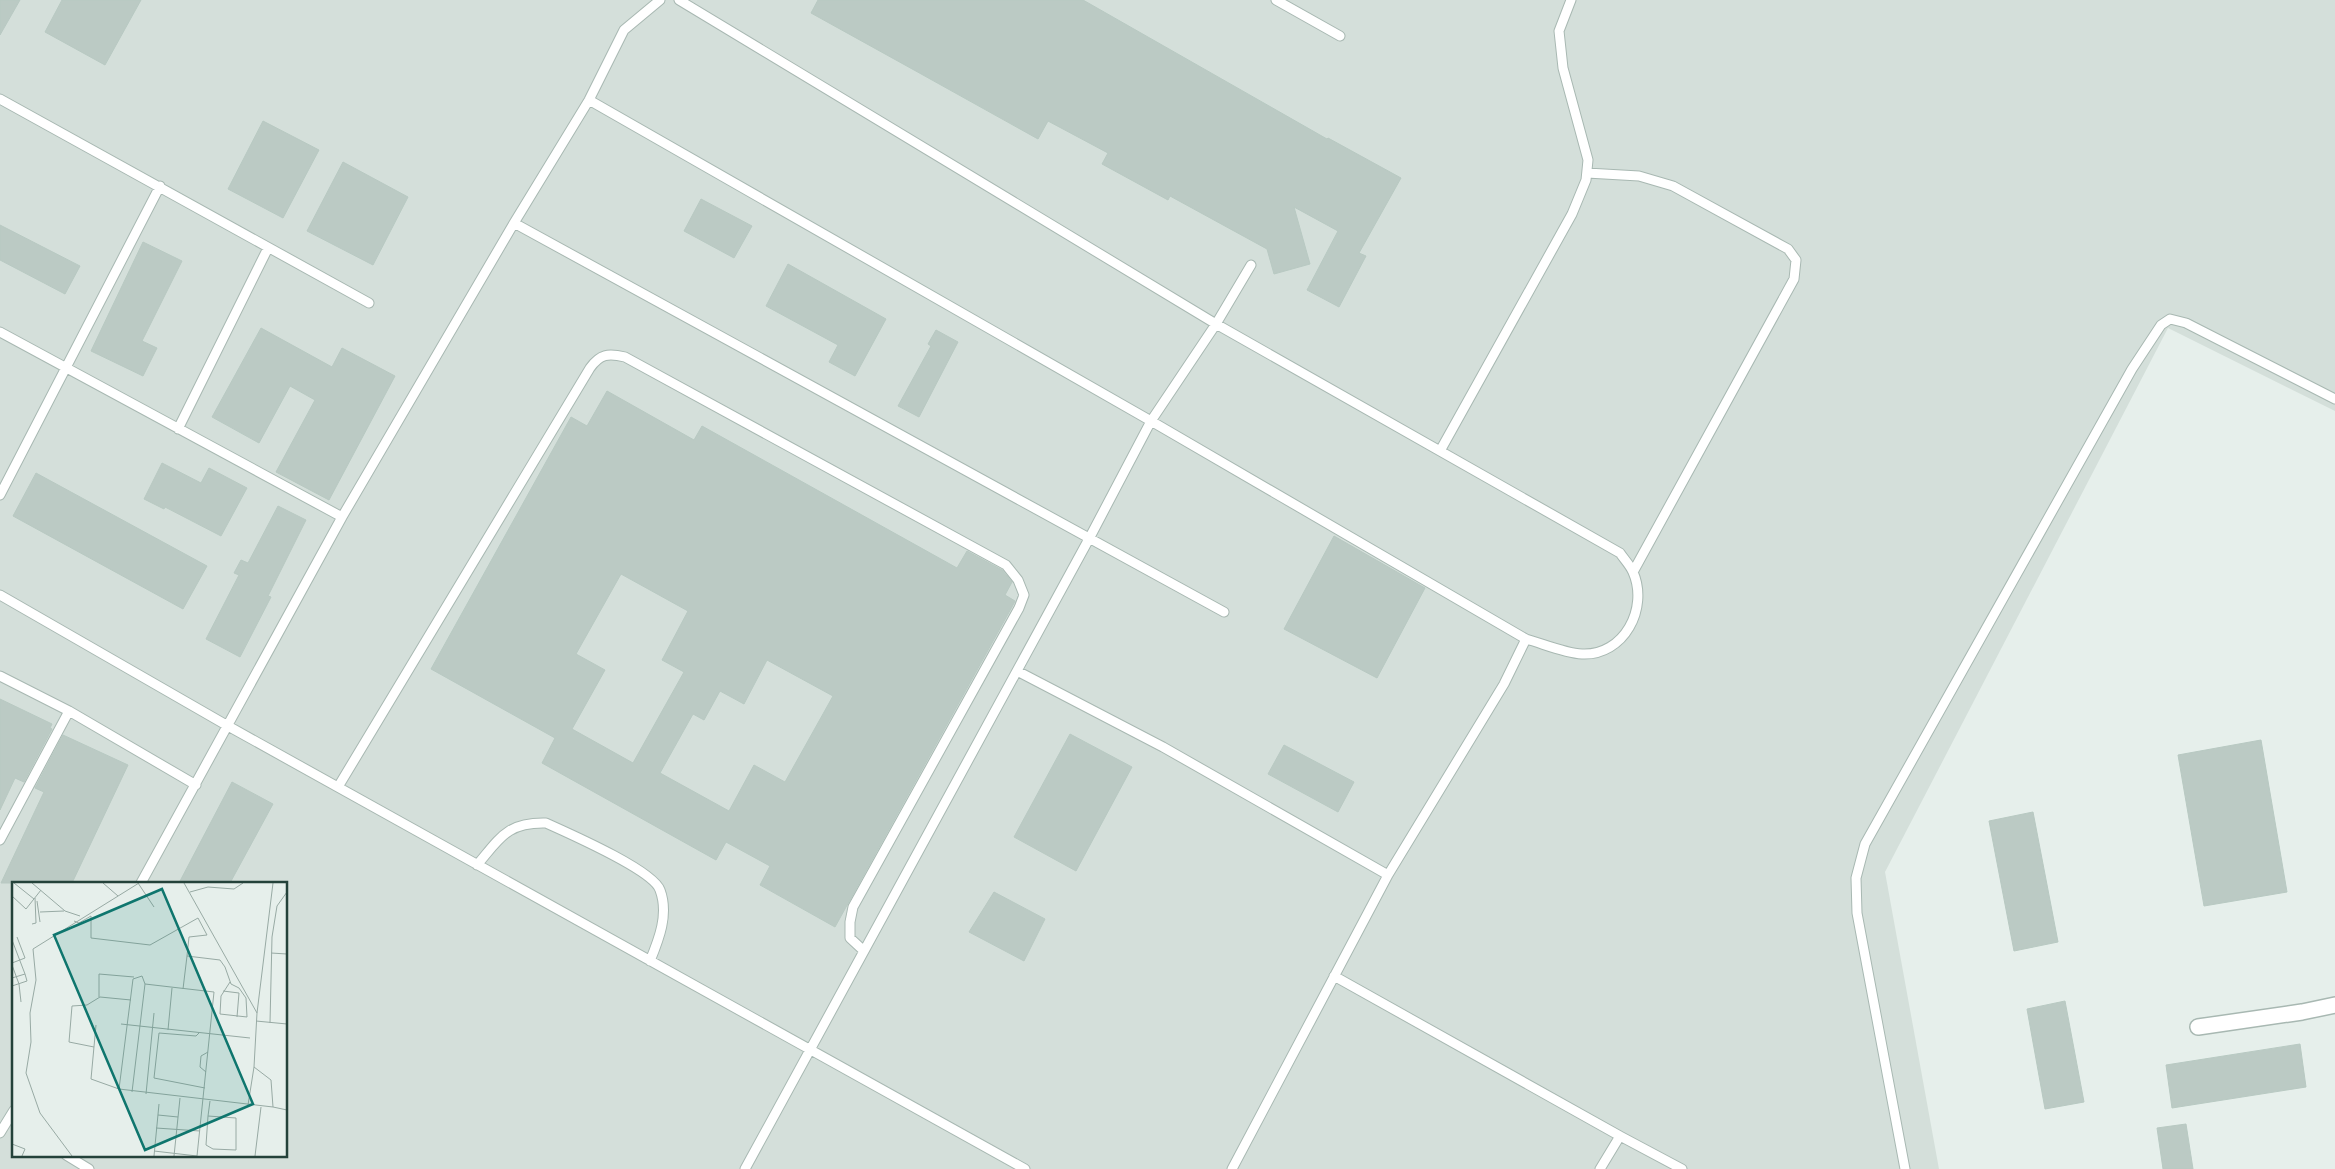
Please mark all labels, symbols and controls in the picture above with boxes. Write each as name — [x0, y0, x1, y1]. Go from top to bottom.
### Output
inset map — [12, 882, 288, 1156]

